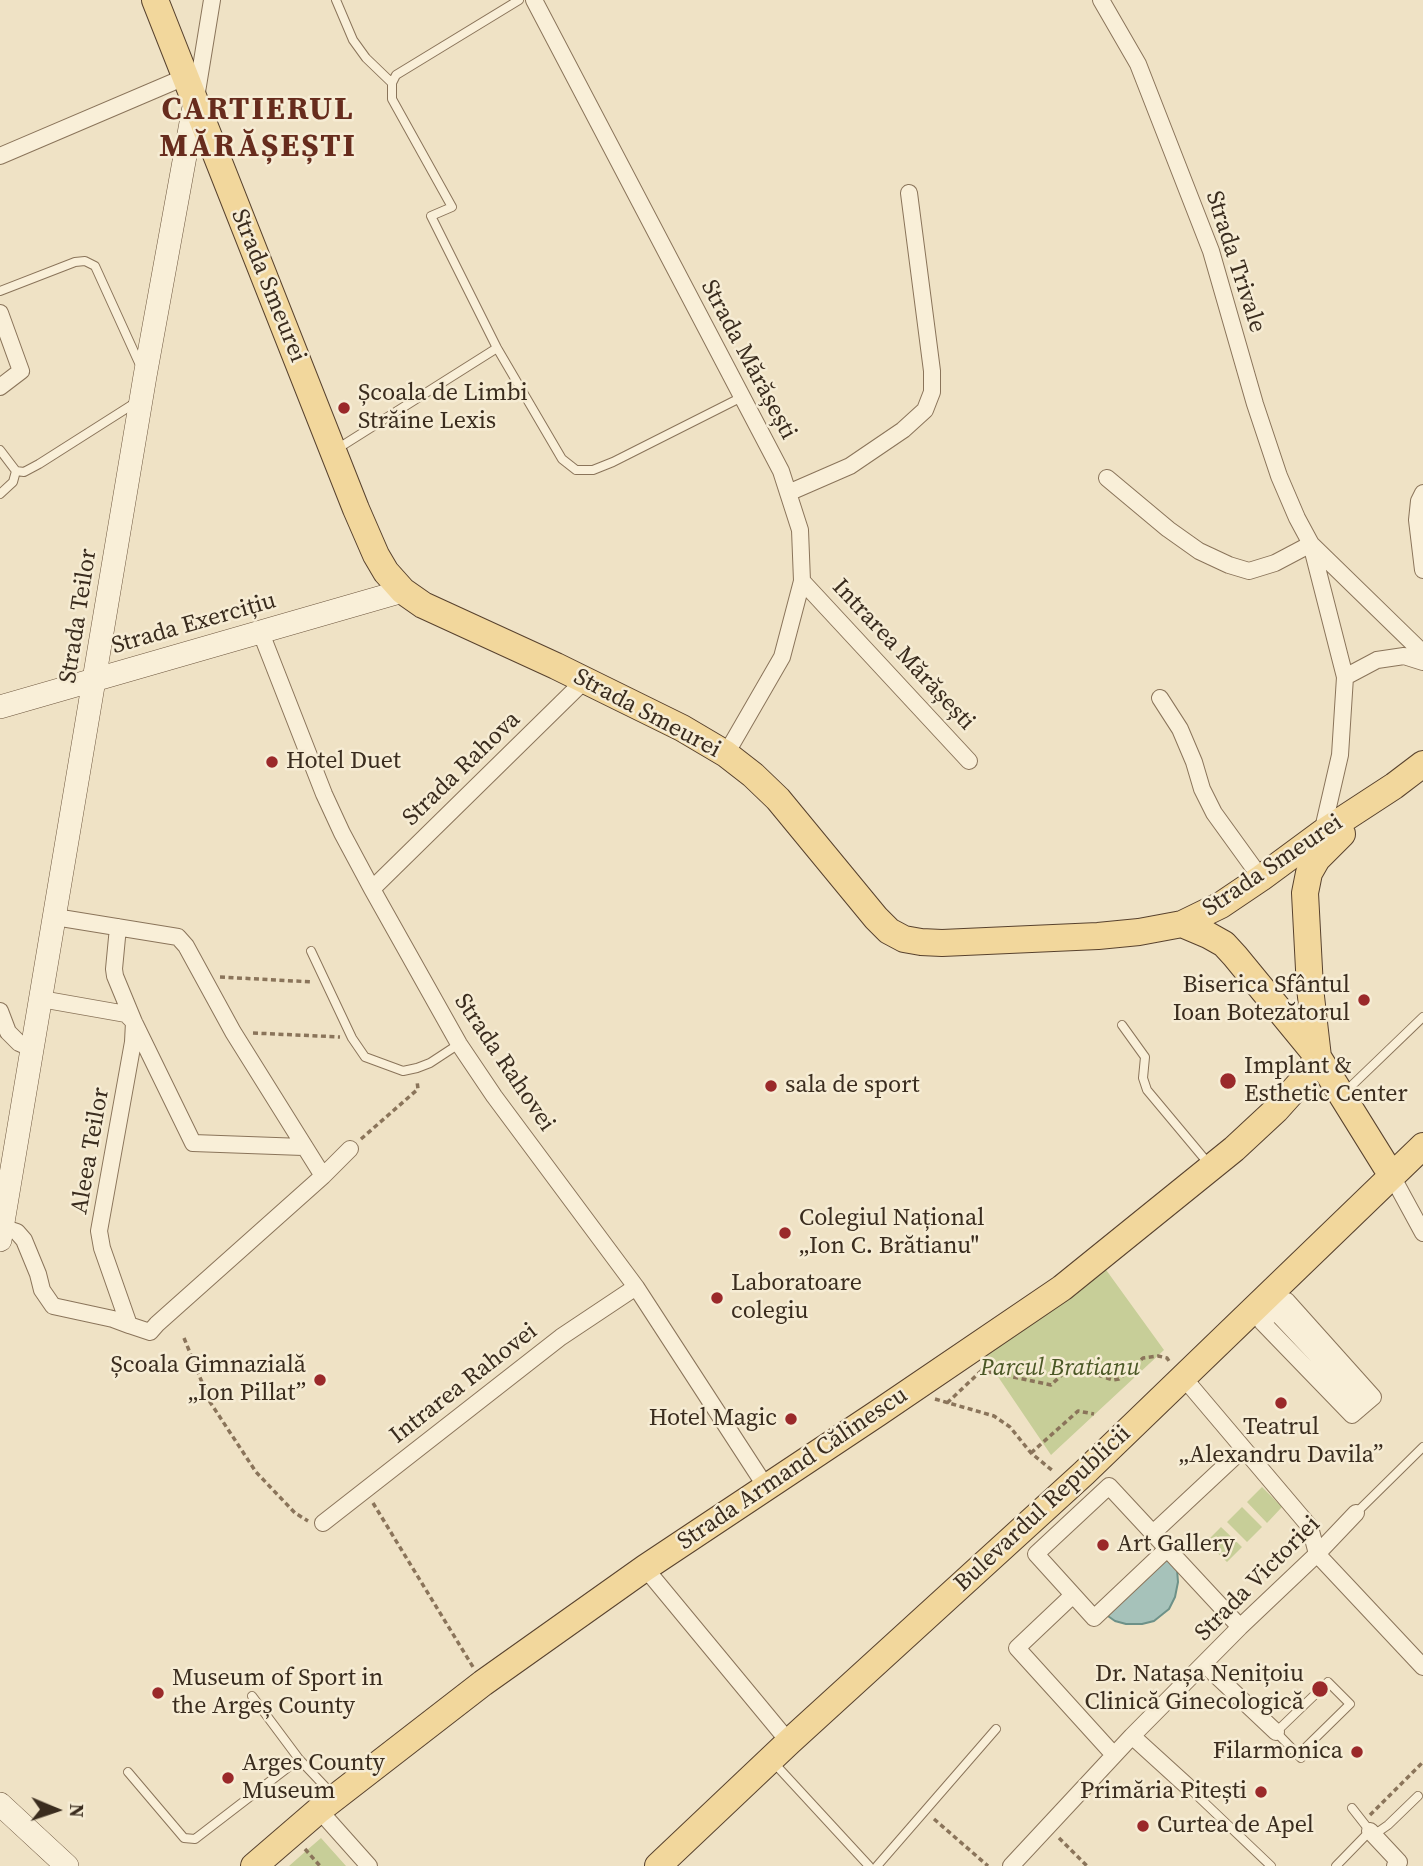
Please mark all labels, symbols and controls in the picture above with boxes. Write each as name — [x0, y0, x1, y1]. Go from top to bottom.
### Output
district label: CARTIERUL MĂRĂȘEȘTI — [160, 92, 356, 167]
street label: Strada Trivale — [1199, 188, 1271, 336]
street label: Strada Smeurei — [224, 205, 312, 367]
street label: Strada Mărășești — [694, 275, 802, 445]
place label: Școala de Limbi Străine Lexis — [358, 380, 528, 436]
marker: Școala de Limbi Străine Lexis — [336, 400, 352, 416]
street label: Strada Teilor — [54, 547, 104, 685]
street label: Intrarea Mărășești — [826, 573, 980, 737]
street label: Strada Exercițiu — [108, 587, 280, 661]
street label: Strada Smeurei — [568, 663, 726, 765]
street label: Strada Rahova — [397, 706, 527, 832]
place label: Hotel Duet — [286, 748, 401, 776]
marker: Hotel Duet — [264, 754, 280, 770]
street label: Strada Smeurei — [1198, 809, 1348, 923]
place label: Biserica Sfântul Ioan Botezătorul — [1173, 972, 1350, 1028]
street label: Strada Rahovei — [447, 989, 561, 1137]
marker: Biserica Sfântul Ioan Botezătorul — [1356, 992, 1372, 1008]
place label: Implant & Esthetic Center — [1244, 1053, 1408, 1109]
marker: Implant & Esthetic Center — [1218, 1071, 1238, 1091]
place label: sala de sport — [785, 1072, 920, 1100]
marker: sala de sport — [763, 1078, 779, 1094]
street label: Aleea Teilor — [66, 1086, 116, 1216]
place label: Colegiul Național „Ion C. Brătianu" — [799, 1205, 984, 1261]
marker: Colegiul Național „Ion C. Brătianu" — [777, 1225, 793, 1241]
place label: Laboratoare colegiu — [731, 1270, 862, 1326]
marker: Laboratoare colegiu — [709, 1290, 725, 1306]
street label: Intrarea Rahovei — [384, 1317, 544, 1451]
place label: Școala Gimnazială „Ion Pillat” — [111, 1352, 306, 1408]
park label: Parcul Bratianu — [980, 1355, 1140, 1383]
marker: Școala Gimnazială „Ion Pillat” — [312, 1372, 328, 1388]
street label: Strada Armand Călinescu — [673, 1381, 913, 1557]
marker: Teatrul „Alexandru Davila” — [1273, 1395, 1289, 1411]
place label: Hotel Magic — [649, 1405, 777, 1433]
marker: Hotel Magic — [783, 1411, 799, 1427]
place label: Teatrul „Alexandru Davila” — [1179, 1414, 1383, 1470]
street label: Bulevardul Republicii — [949, 1420, 1137, 1598]
street label: Strada Victoriei — [1189, 1510, 1327, 1648]
place label: Art Gallery — [1117, 1531, 1235, 1559]
marker: Art Gallery — [1095, 1537, 1111, 1553]
place label: Dr. Natașa Nenițoiu Clinică Ginecologică — [1085, 1661, 1304, 1717]
place label: Museum of Sport in the Argeș County — [172, 1665, 383, 1721]
marker: Dr. Natașa Nenițoiu Clinică Ginecologică — [1310, 1679, 1330, 1699]
marker: Museum of Sport in the Argeș County — [150, 1685, 166, 1701]
place label: Filarmonica — [1213, 1738, 1343, 1766]
marker: Filarmonica — [1349, 1744, 1365, 1760]
place label: Arges County Museum — [242, 1750, 385, 1806]
marker: Arges County Museum — [220, 1770, 236, 1786]
north arrow — [21, 1775, 91, 1845]
place label: Primăria Pitești — [1080, 1778, 1247, 1806]
marker: Primăria Pitești — [1253, 1784, 1269, 1800]
text: N — [64, 1803, 90, 1818]
place label: Curtea de Apel — [1157, 1812, 1314, 1840]
marker: Curtea de Apel — [1135, 1818, 1151, 1834]

